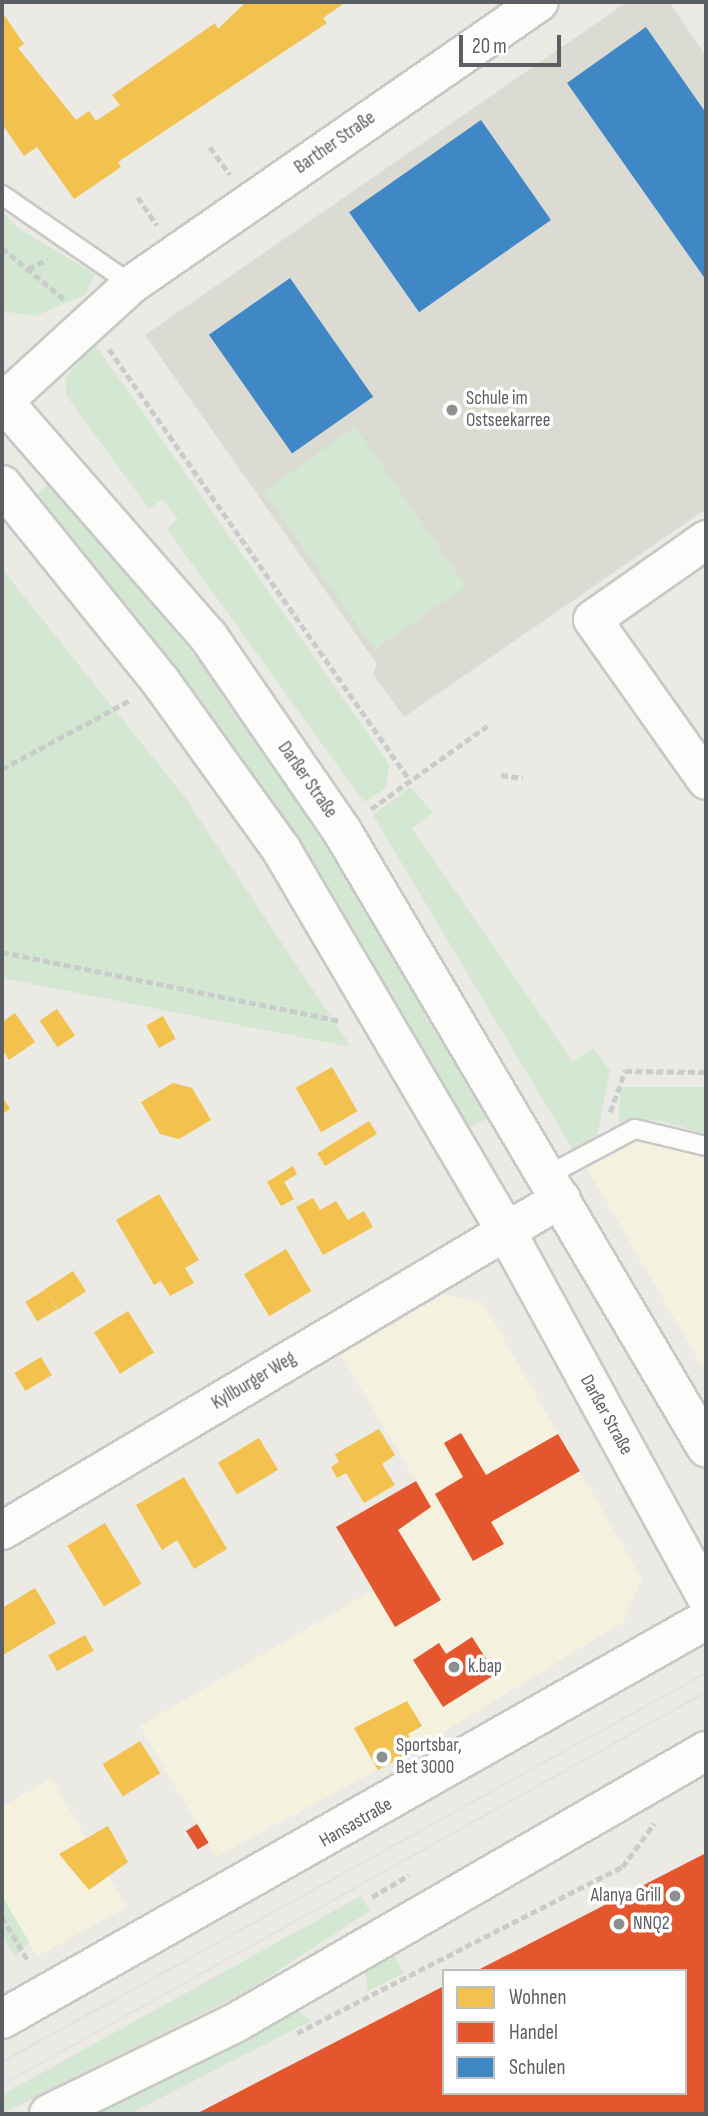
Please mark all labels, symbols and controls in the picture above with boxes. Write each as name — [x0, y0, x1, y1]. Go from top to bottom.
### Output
scale bar — [463, 21, 564, 65]
text: 20 m — [472, 34, 507, 59]
street label: Barther Straße — [290, 107, 380, 179]
place label: Schule im Ostseekarree — [466, 388, 550, 432]
marker: Schule im Ostseekarree — [444, 402, 460, 418]
street label: Darßer Straße — [272, 737, 342, 823]
street label: Kyllburger Weg — [208, 1347, 300, 1415]
street label: Darßer Straße — [575, 1371, 637, 1459]
place label: k.bap — [468, 1656, 502, 1678]
marker: k.bap — [446, 1659, 462, 1675]
place label: Sportsbar, Bet 3000 — [396, 1735, 462, 1779]
marker: Sportsbar, Bet 3000 — [374, 1749, 390, 1765]
street label: Hansastraße — [316, 1793, 396, 1853]
place label: Alanya Grill — [591, 1885, 661, 1907]
marker: Alanya Grill — [667, 1888, 683, 1904]
place label: NNQ2 — [633, 1913, 670, 1935]
marker: NNQ2 — [611, 1916, 627, 1932]
legend — [442, 1969, 687, 2095]
text: Wohnen — [509, 1985, 566, 2010]
text: Handel — [509, 2020, 558, 2045]
text: Schulen — [509, 2055, 566, 2080]

